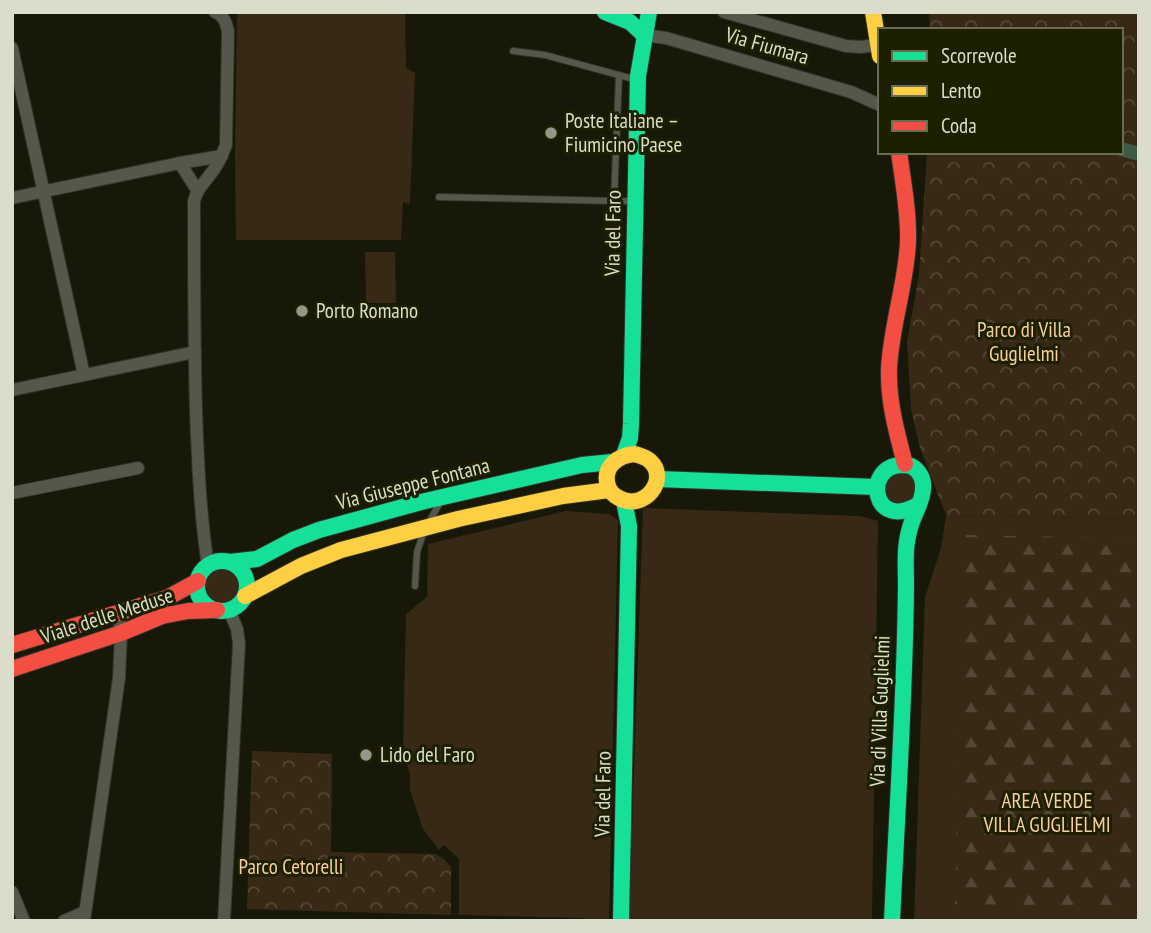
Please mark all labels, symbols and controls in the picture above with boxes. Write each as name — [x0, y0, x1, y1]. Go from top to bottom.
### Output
street label: Via Fiumara — [721, 20, 812, 70]
legend — [878, 28, 1123, 154]
text: Scorrevole — [941, 42, 1017, 69]
text: Lento — [941, 77, 981, 104]
place label: Poste Italiane – Fiumicino Paese — [565, 107, 682, 158]
text: Coda — [941, 112, 977, 139]
marker: Poste Italiane – Fiumicino Paese — [543, 125, 559, 141]
street label: Via del Faro — [598, 190, 627, 277]
place label: Porto Romano — [316, 297, 418, 324]
marker: Porto Romano — [294, 303, 310, 319]
park label: Parco di Villa Guglielmi — [977, 316, 1071, 367]
street label: Via Giuseppe Fontana — [332, 451, 492, 516]
street label: Viale delle Meduse — [36, 581, 176, 650]
street label: Via di Villa Guglielmi — [863, 635, 896, 788]
place label: Lido del Faro — [380, 741, 475, 768]
marker: Lido del Faro — [358, 747, 374, 763]
street label: Via del Faro — [588, 751, 617, 838]
park label: AREA VERDE VILLA GUGLIELMI — [982, 787, 1111, 838]
park label: Parco Cetorelli — [239, 853, 343, 880]

